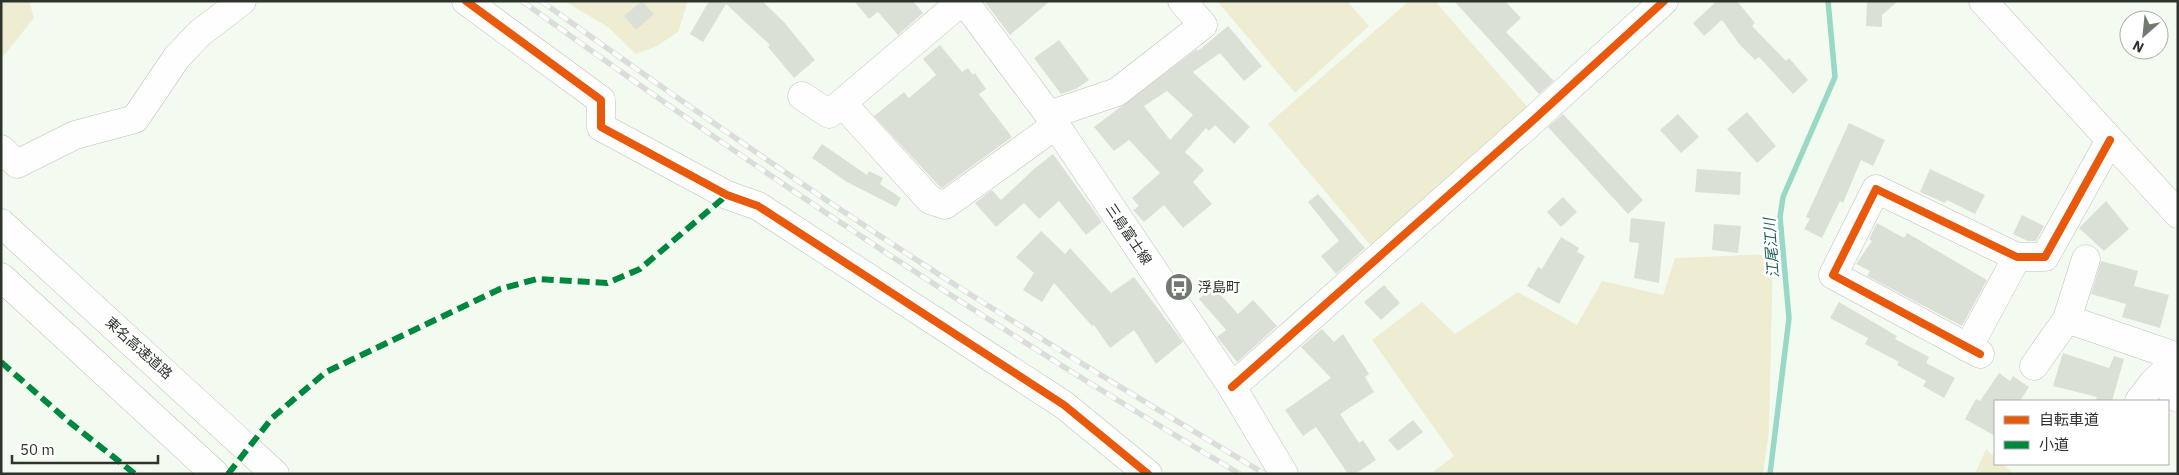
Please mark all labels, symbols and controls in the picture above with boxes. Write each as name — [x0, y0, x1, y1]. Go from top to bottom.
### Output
north arrow — [2119, 10, 2169, 60]
text: N — [2129, 36, 2147, 57]
street label: 三島富士線 — [1102, 200, 1156, 268]
water label: 江尾江川 — [1759, 215, 1783, 279]
bus stop icon: 浮島町 — [1164, 272, 1194, 302]
place label: 浮島町 — [1198, 278, 1240, 296]
street label: 東名高速道路 — [102, 313, 176, 383]
legend — [1994, 400, 2169, 465]
text: 自転車道 — [2039, 410, 2099, 429]
scale bar — [12, 432, 159, 464]
text: 小道 — [2039, 435, 2069, 454]
text: 50 m — [20, 440, 55, 459]

